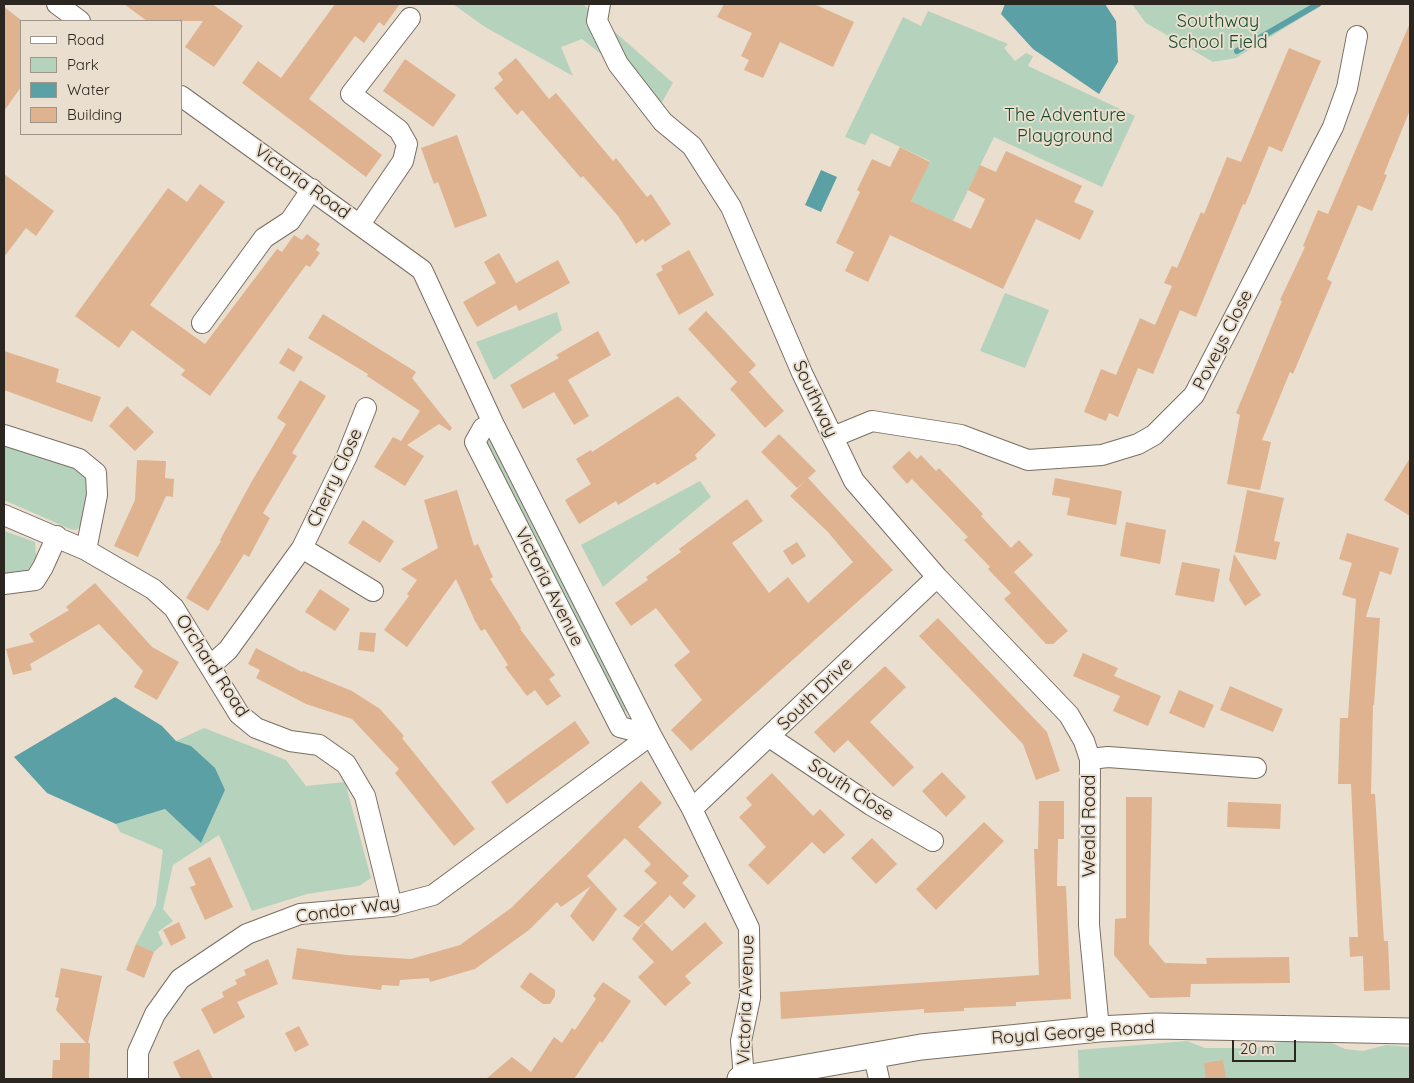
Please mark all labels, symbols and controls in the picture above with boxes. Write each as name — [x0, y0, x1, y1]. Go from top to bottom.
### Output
park label: Southway School Field — [1168, 11, 1268, 54]
legend — [20, 20, 182, 135]
text: Road — [67, 30, 104, 49]
text: Park — [67, 55, 99, 74]
text: Water — [67, 80, 110, 99]
text: Building — [67, 105, 122, 124]
park label: The Adventure Playground — [1004, 105, 1126, 148]
street label: Victoria Road — [250, 140, 354, 224]
street label: Poveys Close — [1189, 286, 1257, 394]
street label: Southway — [788, 357, 842, 441]
street label: Cherry Close — [303, 425, 367, 531]
street label: Victoria Avenue — [510, 524, 588, 650]
street label: Orchard Road — [171, 611, 253, 721]
street label: South Drive — [773, 653, 857, 735]
street label: South Close — [804, 754, 898, 826]
street label: Weald Road — [1079, 775, 1101, 877]
street label: Condor Way — [295, 892, 401, 928]
street label: Victoria Avenue — [733, 935, 759, 1065]
street label: Royal George Road — [991, 1017, 1155, 1049]
scale bar — [1234, 1030, 1298, 1062]
text: 20 m — [1240, 1039, 1275, 1058]

